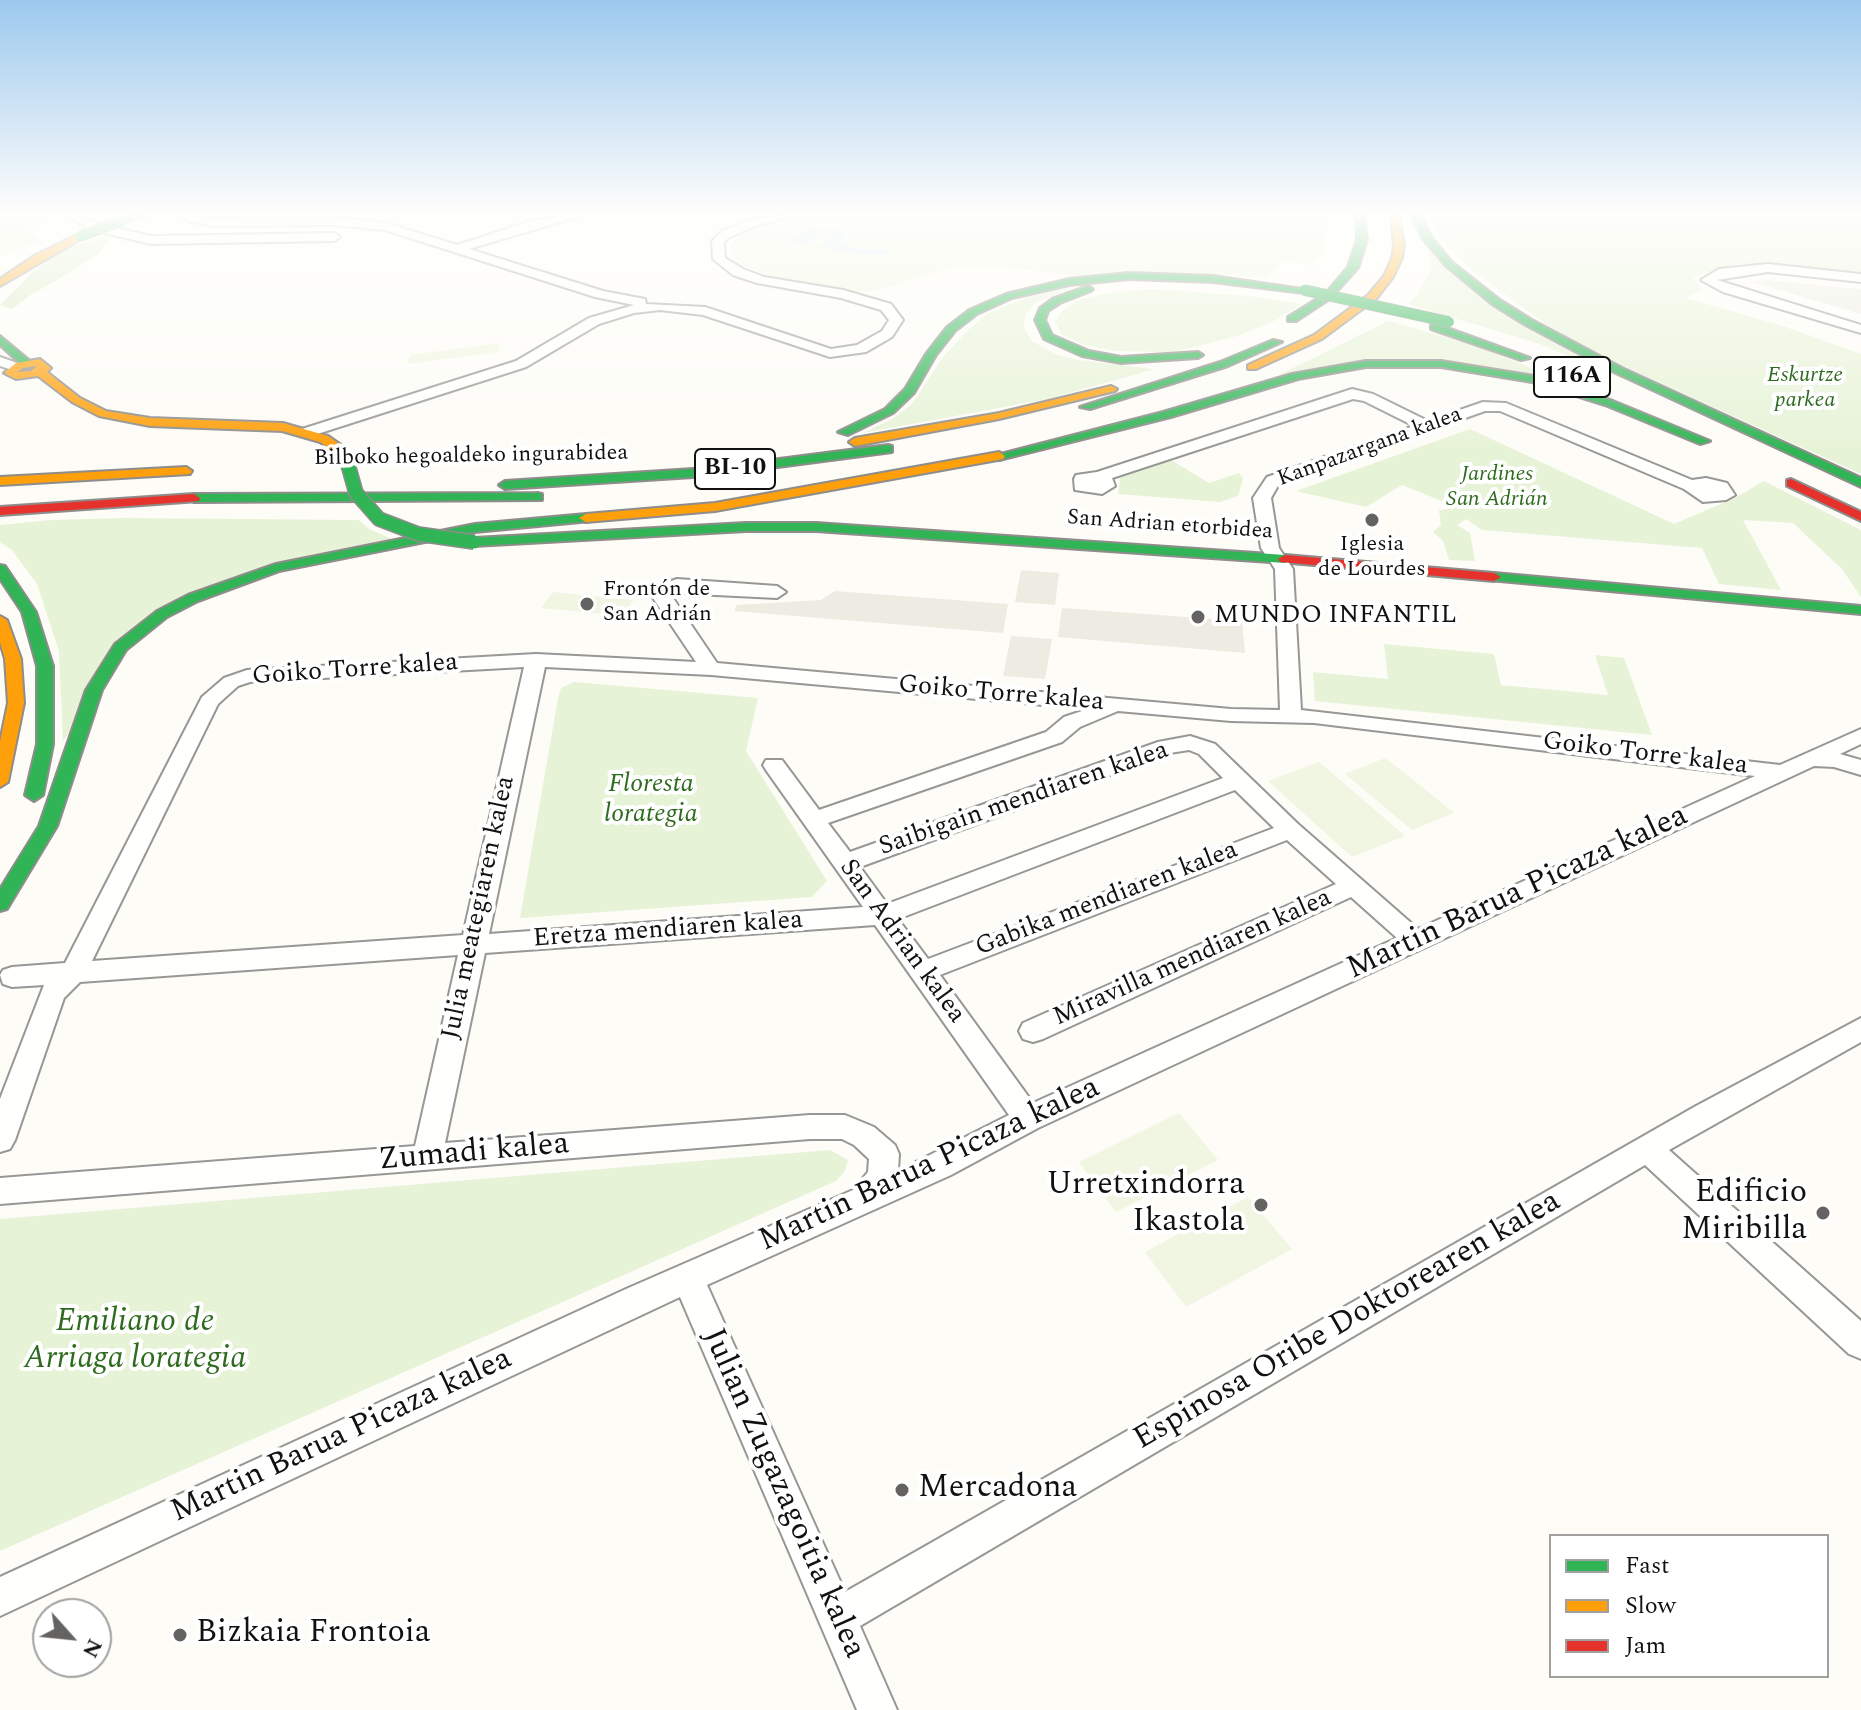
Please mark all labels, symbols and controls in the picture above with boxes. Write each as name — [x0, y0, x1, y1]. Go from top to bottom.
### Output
road number: 116A — [1534, 357, 1610, 397]
park label: Eskurtze parkea — [1767, 364, 1843, 416]
street label: Kanpazargana kalea — [1274, 402, 1466, 494]
street label: Bilboko hegoaldeko ingurabidea — [314, 441, 628, 473]
road number: BI-10 — [695, 449, 775, 489]
park label: Jardines San Adrián — [1446, 463, 1548, 514]
street label: San Adrian etorbidea — [1066, 506, 1274, 546]
marker: Iglesia de Lourdes — [1363, 511, 1381, 529]
place label: Iglesia de Lourdes — [1318, 533, 1426, 584]
place label: Frontón de San Adrián — [603, 578, 712, 630]
marker: Frontón de San Adrián — [578, 595, 596, 613]
place label: MUNDO INFANTIL — [1214, 601, 1457, 633]
marker: MUNDO INFANTIL — [1189, 608, 1207, 626]
street label: Goiko Torre kalea — [251, 648, 459, 694]
street label: Goiko Torre kalea — [897, 670, 1105, 720]
street label: Goiko Torre kalea — [1541, 727, 1749, 783]
street label: Saibigain mendiaren kalea — [875, 736, 1173, 864]
park label: Floresta lorategia — [604, 770, 698, 832]
street label: Julia meategiaren kalea — [437, 773, 523, 1043]
street label: Martin Barua Picaza kalea — [1341, 798, 1695, 990]
street label: Gabika mendiaren kalea — [971, 836, 1243, 964]
street label: San Adrian kalea — [831, 854, 971, 1030]
street label: Miravilla mendiaren kalea — [1049, 883, 1337, 1035]
street label: Eretza mendiaren kalea — [532, 906, 804, 956]
street label: Martin Barua Picaza kalea — [753, 1070, 1107, 1262]
street label: Zumadi kalea — [377, 1127, 571, 1181]
place label: Urretxindorra Ikastola — [1046, 1168, 1245, 1243]
place label: Edificio Miribilla — [1681, 1176, 1807, 1251]
street label: Espinosa Oribe Doktorearen kalea — [1128, 1184, 1568, 1460]
marker: Urretxindorra Ikastola — [1252, 1196, 1270, 1214]
marker: Edificio Miribilla — [1814, 1204, 1832, 1222]
park label: Emiliano de Arriaga lorategia — [24, 1305, 246, 1380]
street label: Julian Zugazagoitia kalea — [692, 1323, 872, 1665]
street label: Martin Barua Picaza kalea — [165, 1341, 519, 1533]
place label: Mercadona — [918, 1471, 1077, 1509]
marker: Mercadona — [893, 1481, 911, 1499]
legend — [1549, 1534, 1829, 1678]
text: Fast — [1625, 1548, 1670, 1584]
text: Slow — [1625, 1588, 1676, 1624]
north arrow — [32, 1598, 112, 1678]
place label: Bizkaia Frontoia — [196, 1616, 430, 1654]
marker: Bizkaia Frontoia — [171, 1626, 189, 1644]
text: Jam — [1625, 1628, 1666, 1664]
text: N — [73, 1633, 111, 1664]

